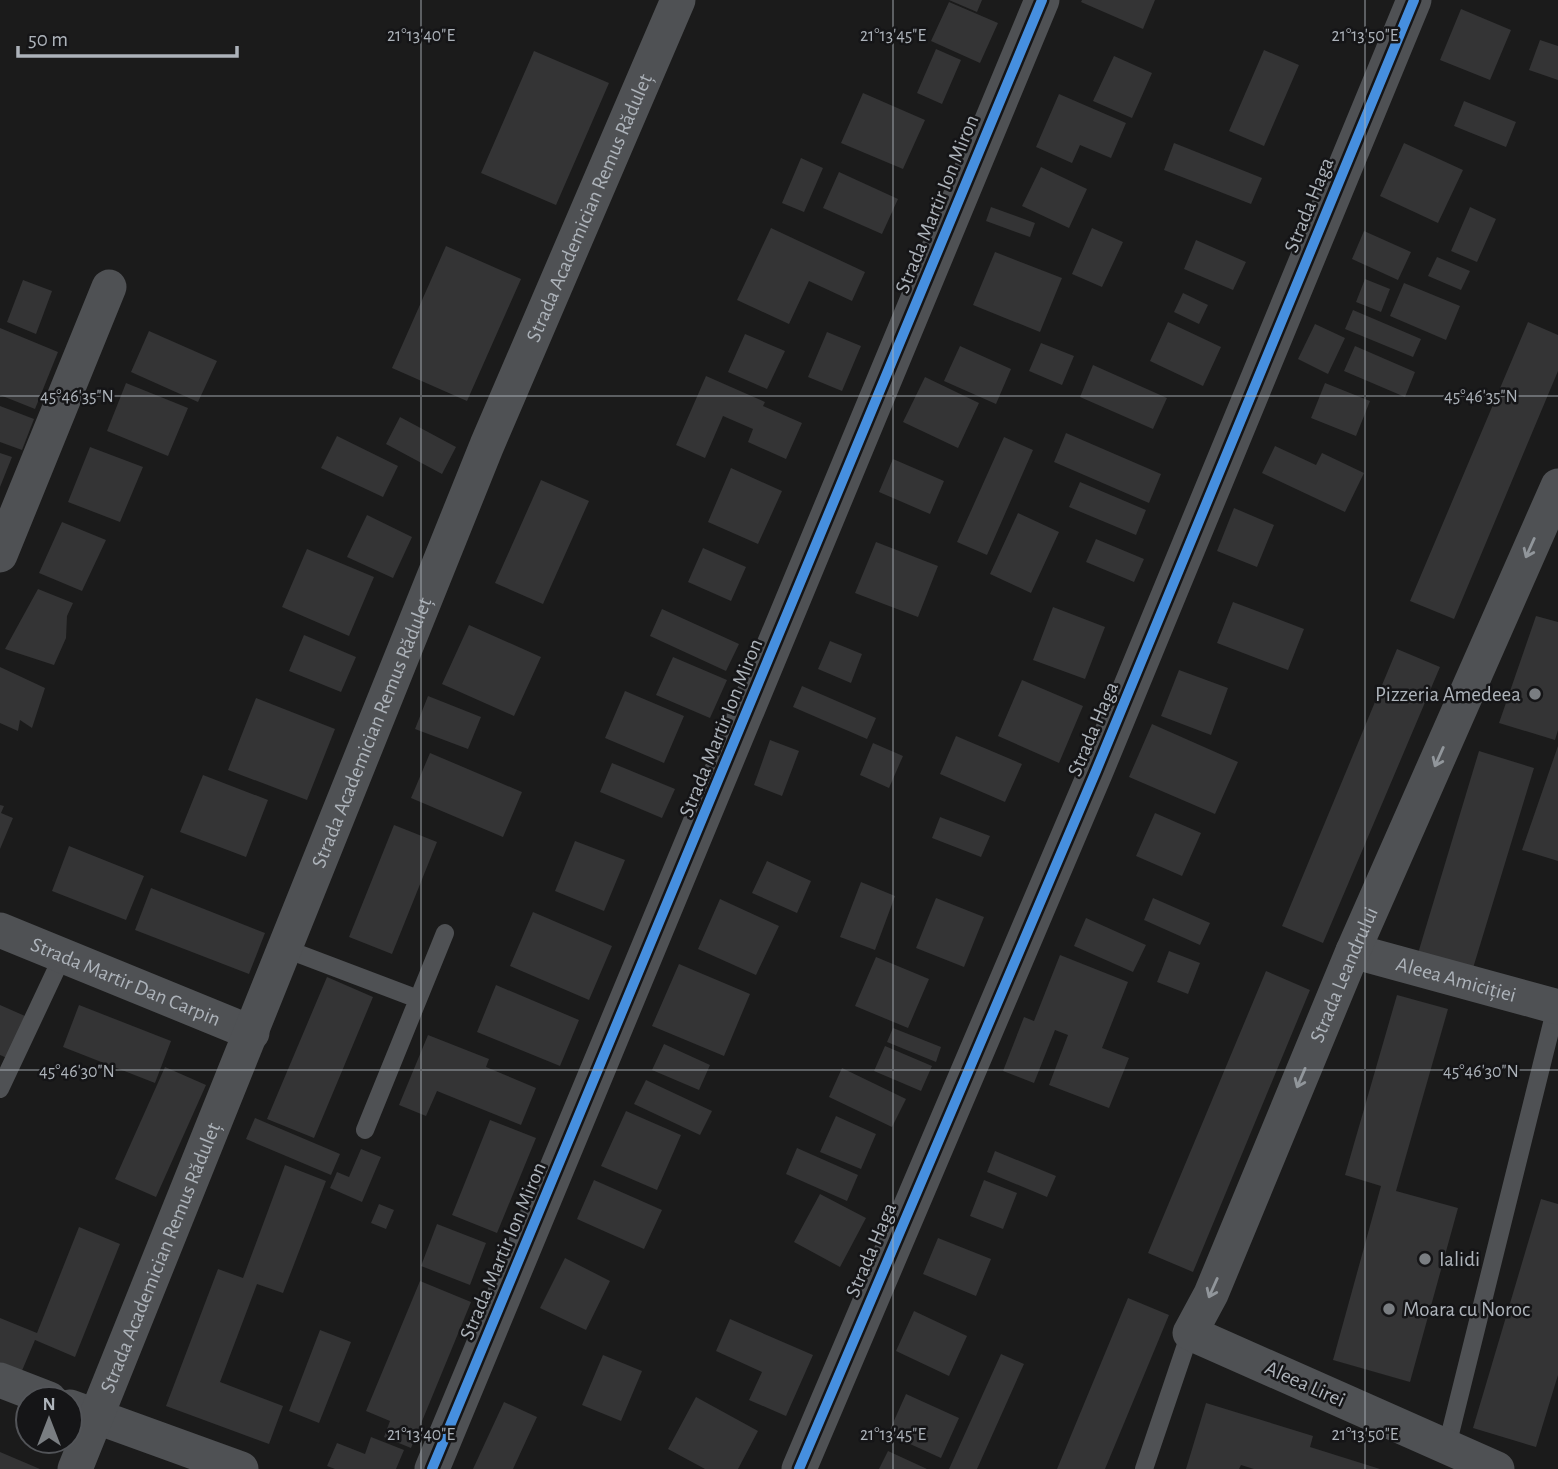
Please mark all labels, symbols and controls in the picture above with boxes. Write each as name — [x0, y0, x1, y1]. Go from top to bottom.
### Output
scale bar — [18, 14, 236, 58]
text: 21°13'40"E — [387, 27, 455, 45]
text: 21°13'45"E — [860, 27, 926, 45]
text: 21°13'50"E — [1332, 27, 1399, 45]
text: 50 m — [28, 29, 68, 50]
street label: Strada Academician Remus Răduleț — [522, 70, 657, 345]
street label: Strada Martir Ion Miron — [892, 112, 982, 296]
street label: Strada Haga — [1280, 154, 1338, 255]
text: 45°46'35"N — [40, 388, 114, 406]
text: 45°46'35"N — [1444, 388, 1518, 406]
one-way arrow — [1523, 537, 1536, 559]
street label: Strada Academician Remus Răduleț — [308, 594, 437, 870]
street label: Strada Martir Ion Miron — [676, 636, 766, 820]
street label: Strada Haga — [1064, 679, 1122, 779]
place label: Pizzeria Amedeea — [1375, 684, 1521, 705]
marker: Pizzeria Amedeea — [1527, 686, 1543, 702]
one-way arrow — [1432, 745, 1445, 767]
street label: Strada Leandrului — [1306, 904, 1382, 1045]
street label: Strada Martir Dan Carpin — [28, 933, 224, 1030]
street label: Aleea Amiciției — [1394, 953, 1519, 1006]
text: 45°46'30"N — [39, 1063, 115, 1081]
text: 45°46'30"N — [1443, 1063, 1519, 1081]
one-way arrow — [1293, 1067, 1306, 1088]
street label: Strada Academician Remus Răduleț — [96, 1119, 226, 1396]
street label: Strada Martir Ion Miron — [456, 1159, 550, 1343]
street label: Strada Haga — [842, 1200, 900, 1300]
place label: Ialidi — [1439, 1249, 1480, 1270]
marker: Ialidi — [1417, 1251, 1433, 1267]
one-way arrow — [1206, 1277, 1219, 1298]
place label: Moara cu Noroc — [1403, 1299, 1530, 1320]
marker: Moara cu Noroc — [1381, 1301, 1397, 1317]
street label: Aleea Lirei — [1262, 1357, 1348, 1411]
north arrow — [14, 1385, 84, 1455]
text: N — [42, 1395, 56, 1414]
text: 21°13'40"E — [387, 1426, 455, 1444]
text: 21°13'45"E — [860, 1426, 926, 1444]
text: 21°13'50"E — [1332, 1426, 1399, 1444]

